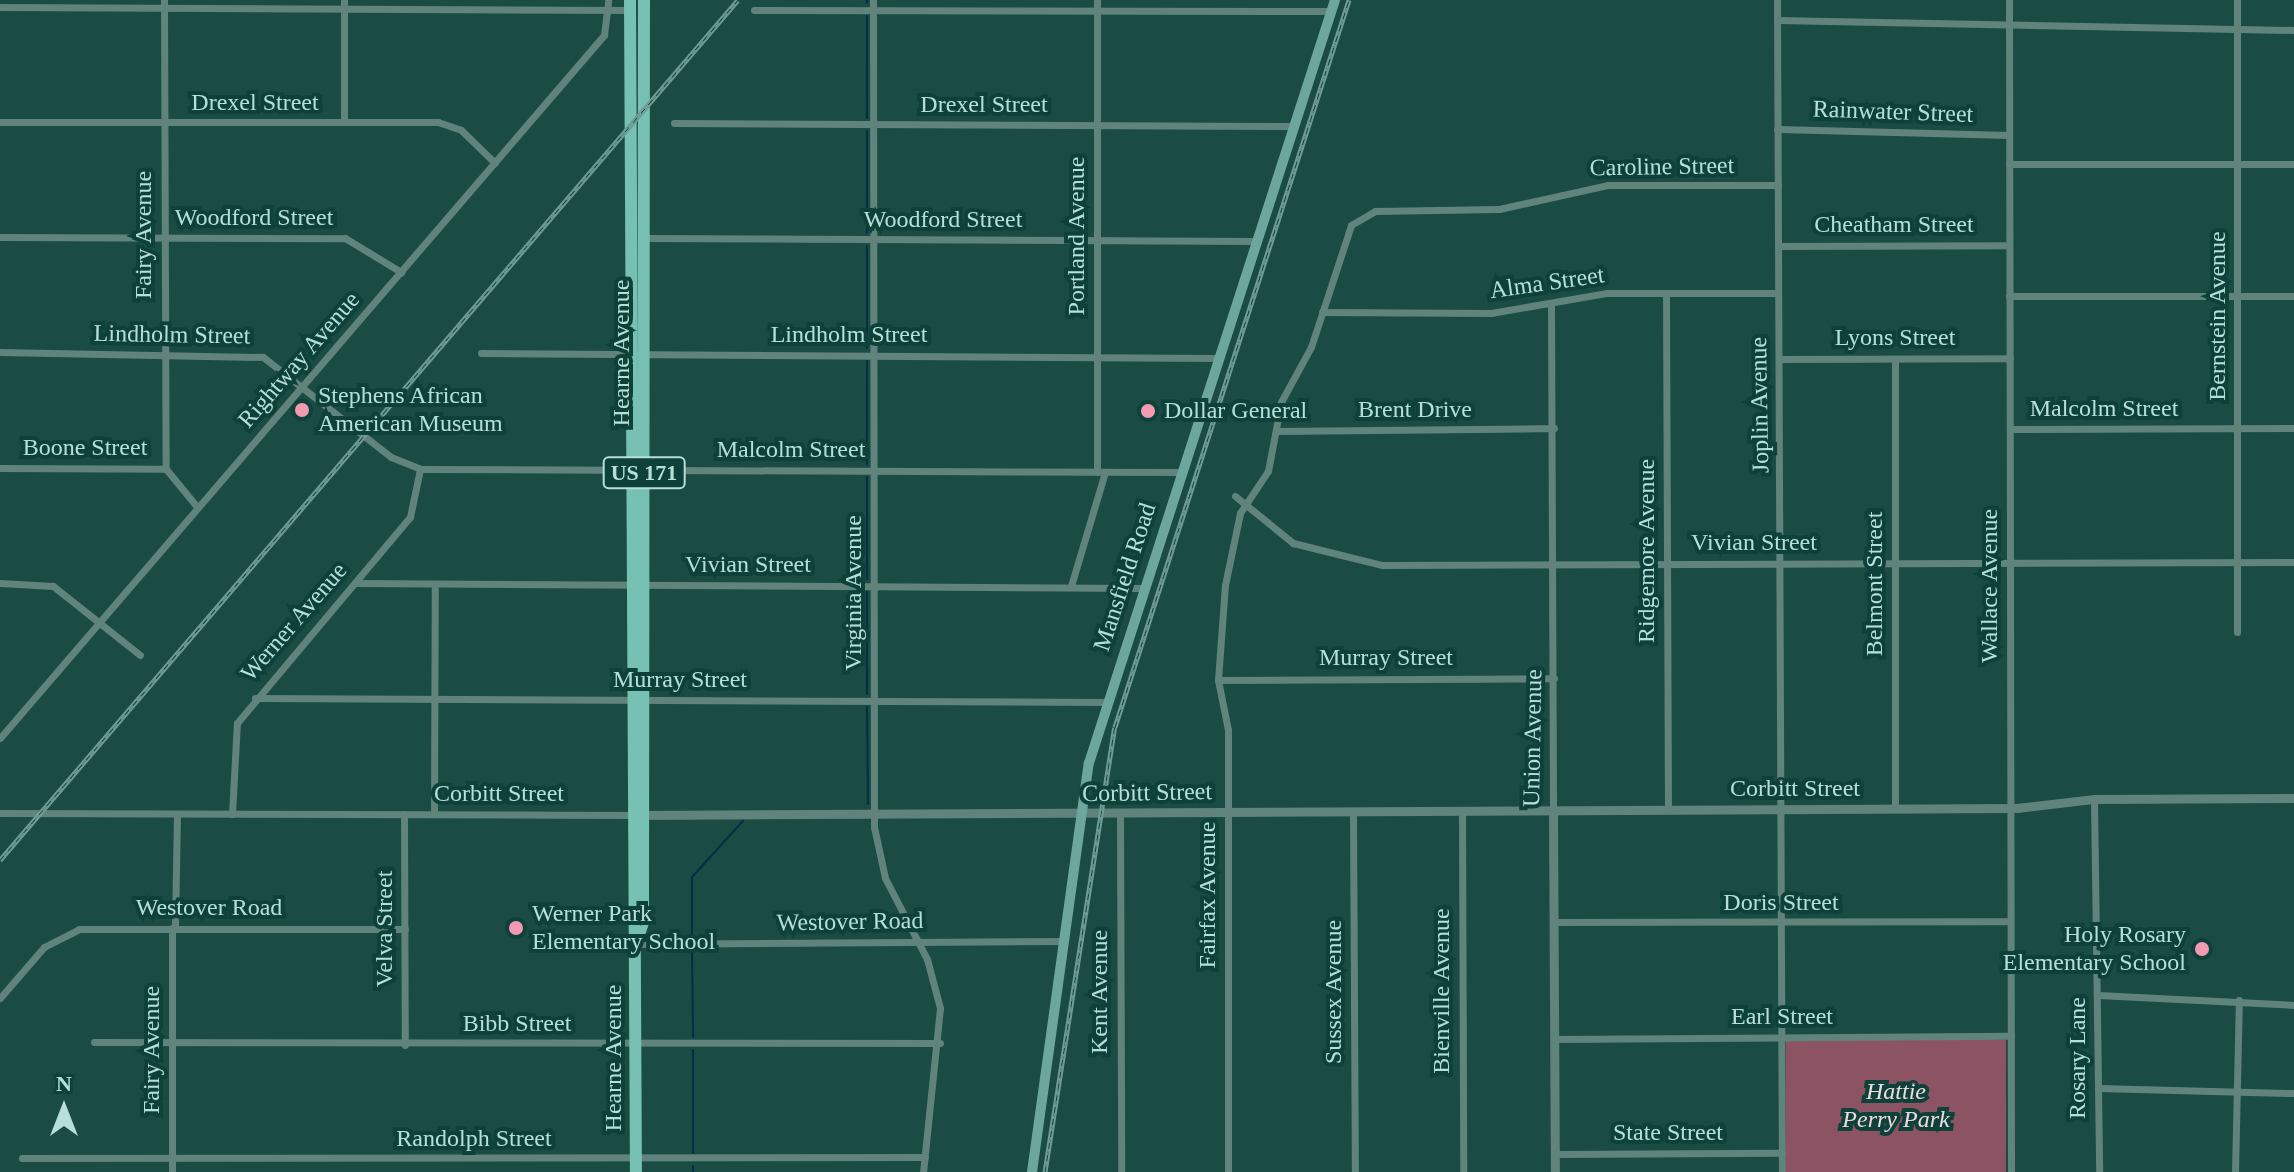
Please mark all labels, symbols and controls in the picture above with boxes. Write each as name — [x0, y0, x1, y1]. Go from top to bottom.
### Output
street label: Drexel Street — [191, 89, 319, 117]
street label: Drexel Street — [920, 91, 1048, 119]
street label: Rainwater Street — [1812, 95, 1974, 129]
street label: Caroline Street — [1589, 151, 1735, 183]
street label: Portland Avenue — [1063, 156, 1091, 316]
street label: Fairy Avenue — [130, 170, 158, 300]
street label: Woodford Street — [175, 204, 333, 232]
street label: Woodford Street — [864, 206, 1022, 234]
street label: Cheatham Street — [1814, 211, 1974, 239]
street label: Bernstein Avenue — [2204, 231, 2232, 401]
street label: Alma Street — [1488, 261, 1606, 305]
street label: Hearne Avenue — [608, 279, 636, 427]
street label: Rightway Avenue — [232, 286, 366, 434]
street label: Lindholm Street — [93, 319, 251, 351]
street label: Lindholm Street — [771, 321, 927, 349]
street label: Lyons Street — [1835, 324, 1955, 352]
street label: Joplin Avenue — [1744, 336, 1776, 474]
place label: Stephens African American Museum — [318, 382, 503, 438]
street label: Malcolm Street — [2030, 395, 2178, 423]
street label: Brent Drive — [1358, 396, 1472, 424]
place label: Dollar General — [1164, 397, 1307, 425]
marker: Stephens African American Museum — [293, 401, 311, 419]
marker: Dollar General — [1139, 402, 1157, 420]
street label: Boone Street — [23, 434, 147, 462]
street label: Malcolm Street — [717, 436, 865, 464]
road number: US 171 — [602, 455, 686, 491]
street label: Ridgemore Avenue — [1633, 458, 1661, 644]
street label: Mansfield Road — [1088, 499, 1162, 655]
street label: Wallace Avenue — [1976, 508, 2004, 664]
street label: Belmont Street — [1861, 512, 1889, 656]
street label: Virginia Avenue — [840, 515, 868, 671]
street label: Vivian Street — [1691, 529, 1817, 557]
street label: Vivian Street — [685, 551, 811, 579]
street label: Werner Avenue — [234, 556, 354, 688]
street label: Murray Street — [1319, 644, 1453, 672]
street label: Murray Street — [613, 666, 747, 694]
street label: Union Avenue — [1517, 668, 1549, 808]
street label: Corbitt Street — [1730, 775, 1860, 803]
street label: Corbitt Street — [1082, 777, 1212, 809]
street label: Corbitt Street — [434, 780, 564, 808]
street label: Fairfax Avenue — [1194, 821, 1222, 969]
street label: Velva Street — [371, 871, 399, 987]
street label: Doris Street — [1723, 889, 1839, 917]
street label: Westover Road — [136, 894, 282, 922]
place label: Werner Park Elementary School — [532, 900, 715, 956]
street label: Westover Road — [776, 906, 924, 938]
street label: Bienville Avenue — [1428, 908, 1456, 1074]
marker: Werner Park Elementary School — [507, 919, 525, 937]
street label: Sussex Avenue — [1320, 919, 1348, 1065]
place label: Holy Rosary Elementary School — [2003, 921, 2186, 977]
street label: Kent Avenue — [1086, 929, 1114, 1055]
marker: Holy Rosary Elementary School — [2193, 940, 2211, 958]
street label: Hearne Avenue — [600, 984, 628, 1132]
street label: Fairy Avenue — [138, 985, 166, 1115]
street label: Rosary Lane — [2064, 997, 2092, 1119]
street label: Earl Street — [1731, 1003, 1833, 1031]
street label: Bibb Street — [463, 1010, 571, 1038]
north arrow — [24, 1068, 104, 1148]
text: N — [56, 1071, 72, 1096]
park label: Hattie Perry Park — [1842, 1078, 1950, 1134]
street label: State Street — [1613, 1119, 1723, 1147]
street label: Randolph Street — [396, 1125, 552, 1153]

